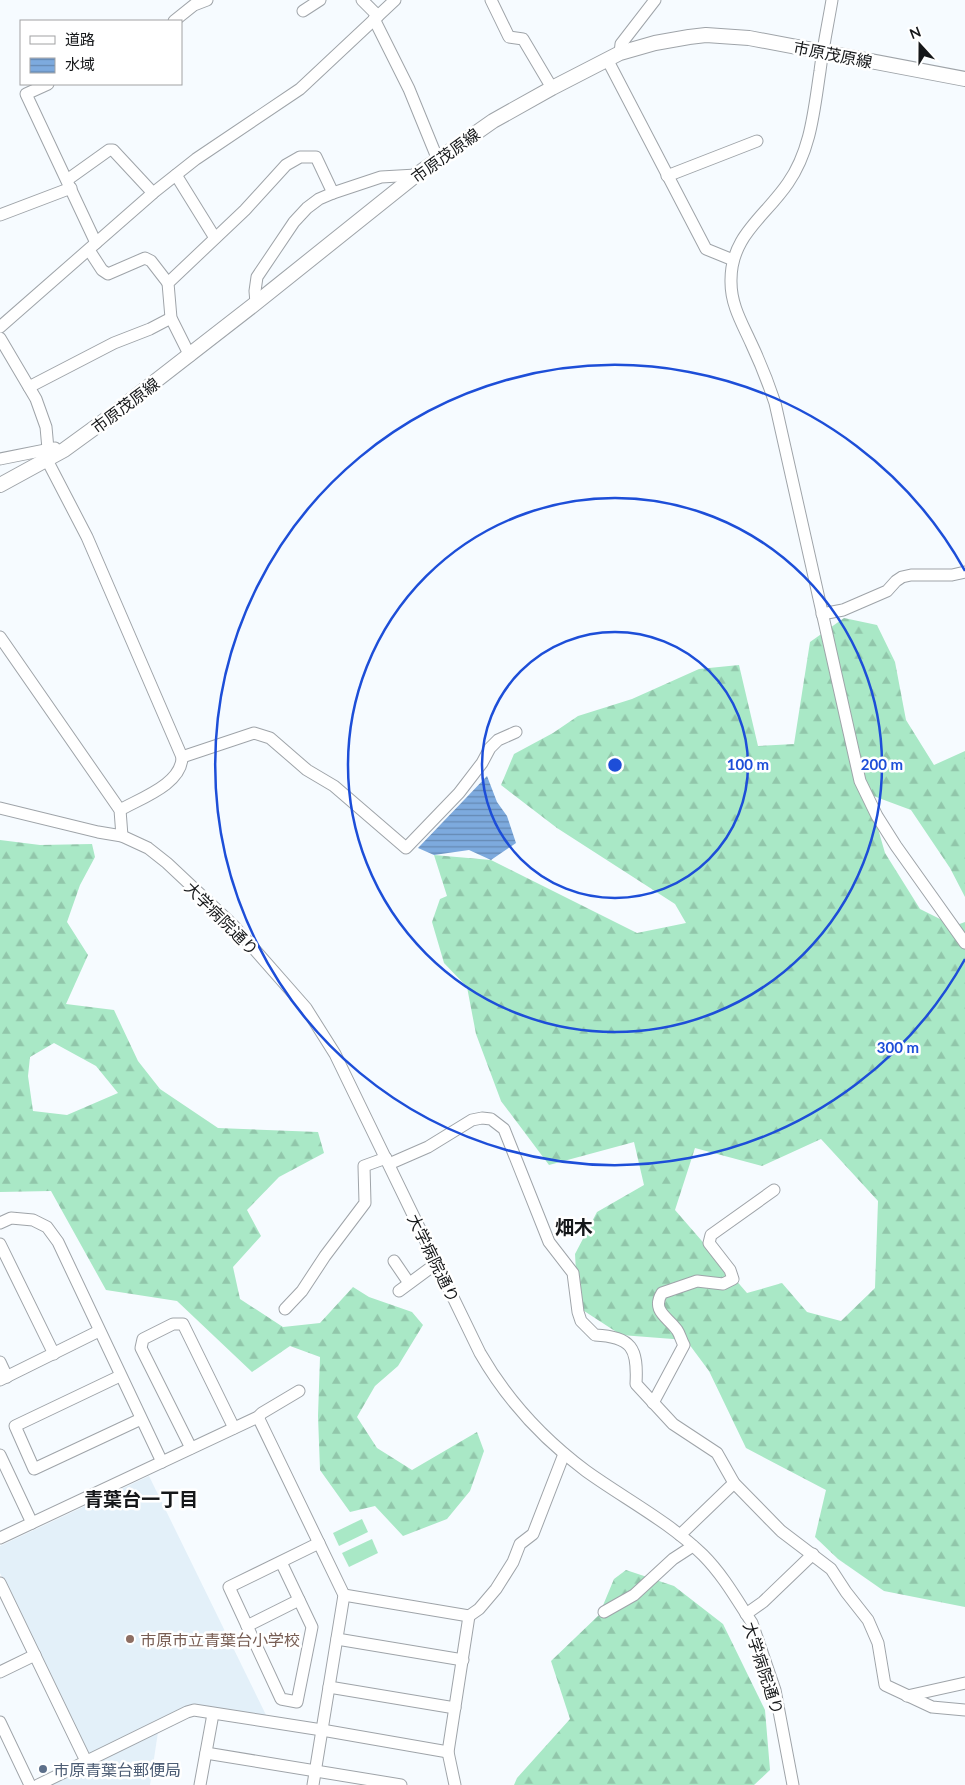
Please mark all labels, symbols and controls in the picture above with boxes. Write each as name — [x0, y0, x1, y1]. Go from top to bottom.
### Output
legend — [20, 20, 182, 85]
north arrow — [895, 20, 945, 70]
text: N — [907, 23, 923, 42]
text: 道路 — [65, 30, 95, 48]
street label: 市原茂原線 — [792, 37, 874, 71]
text: 水域 — [65, 55, 95, 73]
street label: 市原茂原線 — [407, 124, 483, 186]
street label: 市原茂原線 — [87, 373, 163, 437]
text: 100 m — [727, 755, 769, 773]
text: 200 m — [861, 755, 903, 773]
centre of rings — [606, 756, 624, 774]
street label: 大学病院通り — [181, 877, 263, 959]
text: 300 m — [877, 1038, 919, 1056]
street label: 大学病院通り — [404, 1211, 464, 1305]
district label: 畑木 — [555, 1215, 593, 1238]
district label: 青葉台一丁目 — [84, 1487, 198, 1510]
street label: 大学病院通り — [740, 1619, 788, 1717]
place label: 市原市立青葉台小学校 — [140, 1630, 300, 1649]
marker: 市原市立青葉台小学校 — [124, 1633, 136, 1645]
place label: 市原青葉台郵便局 — [53, 1760, 181, 1779]
marker: 市原青葉台郵便局 — [37, 1763, 49, 1775]

